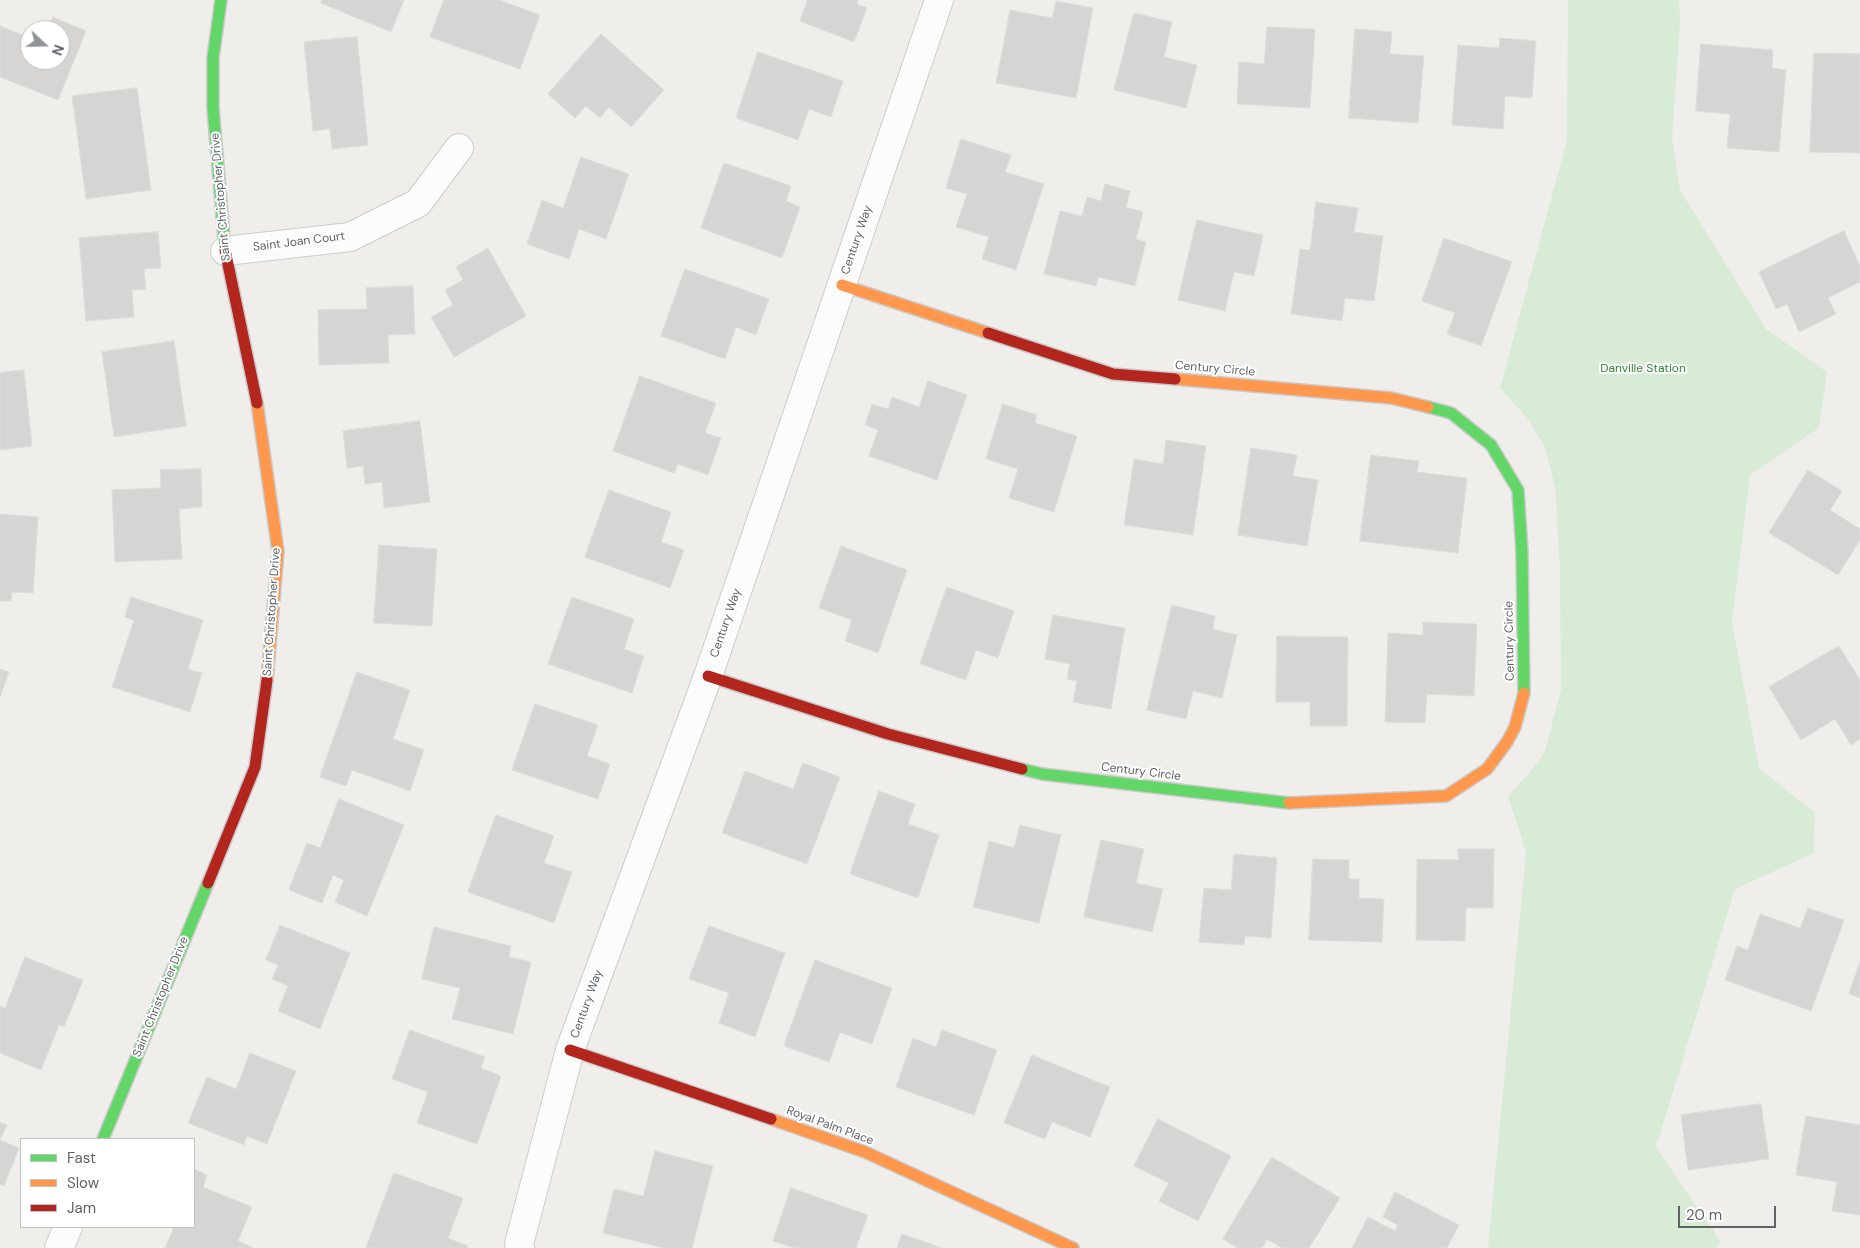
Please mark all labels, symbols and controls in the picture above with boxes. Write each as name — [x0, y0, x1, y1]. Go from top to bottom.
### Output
north arrow — [20, 20, 70, 70]
text: N — [48, 42, 68, 58]
street label: Saint Christopher Drive — [208, 132, 234, 262]
street label: Century Way — [838, 204, 876, 276]
street label: Saint Joan Court — [252, 229, 346, 255]
street label: Century Circle — [1174, 358, 1256, 380]
park label: Danville Station — [1600, 362, 1686, 376]
street label: Saint Christopher Drive — [260, 547, 284, 677]
street label: Century Way — [707, 587, 745, 659]
street label: Century Circle — [1502, 601, 1518, 681]
street label: Century Circle — [1100, 760, 1182, 784]
street label: Saint Christopher Drive — [130, 935, 192, 1059]
street label: Century Way — [568, 968, 606, 1040]
street label: Royal Palm Place — [784, 1104, 876, 1148]
legend — [20, 1138, 195, 1228]
text: Fast — [67, 1148, 96, 1168]
text: Slow — [67, 1173, 99, 1193]
scale bar — [1680, 1196, 1778, 1228]
text: Jam — [67, 1198, 96, 1218]
text: 20 m — [1686, 1205, 1722, 1225]

